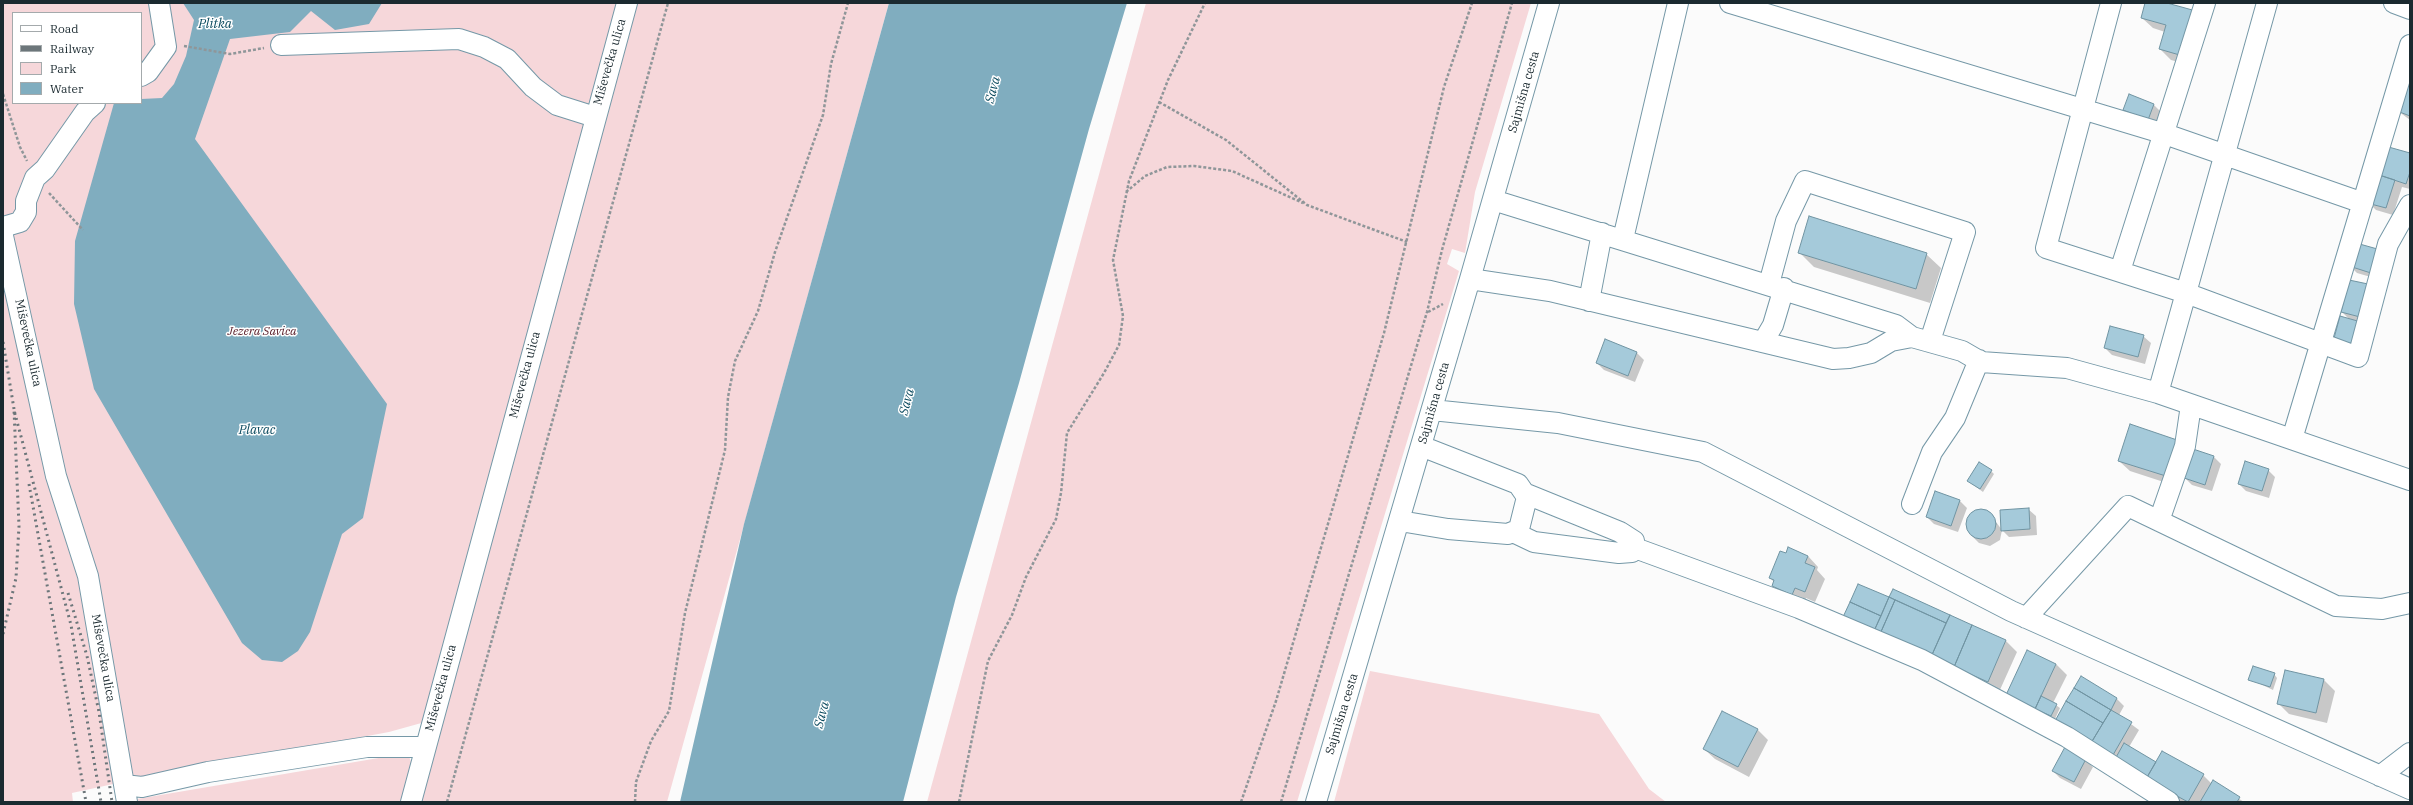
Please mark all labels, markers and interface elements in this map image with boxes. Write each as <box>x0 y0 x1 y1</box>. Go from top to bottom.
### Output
legend <box>12 12 142 104</box>
water label: Plitka <box>198 16 232 32</box>
street label: Miševečka ulica <box>591 17 629 107</box>
text: Road <box>50 21 79 36</box>
text: Railway <box>50 41 94 56</box>
street label: Sajmišna cesta <box>1505 49 1543 135</box>
text: Park <box>50 61 76 76</box>
water label: Sava <box>982 75 1004 105</box>
text: Water <box>50 81 83 96</box>
street label: Miševečka ulica <box>12 298 44 388</box>
park label: Jezera Savica <box>228 325 296 339</box>
street label: Miševečka ulica <box>506 330 544 420</box>
street label: Sajmišna cesta <box>1415 360 1453 446</box>
water label: Sava <box>896 387 918 417</box>
water label: Plavac <box>239 422 275 438</box>
street label: Miševečka ulica <box>88 613 118 703</box>
street label: Miševečka ulica <box>422 643 460 733</box>
street label: Sajmišna cesta <box>1323 672 1361 756</box>
water label: Sava <box>811 700 833 730</box>

